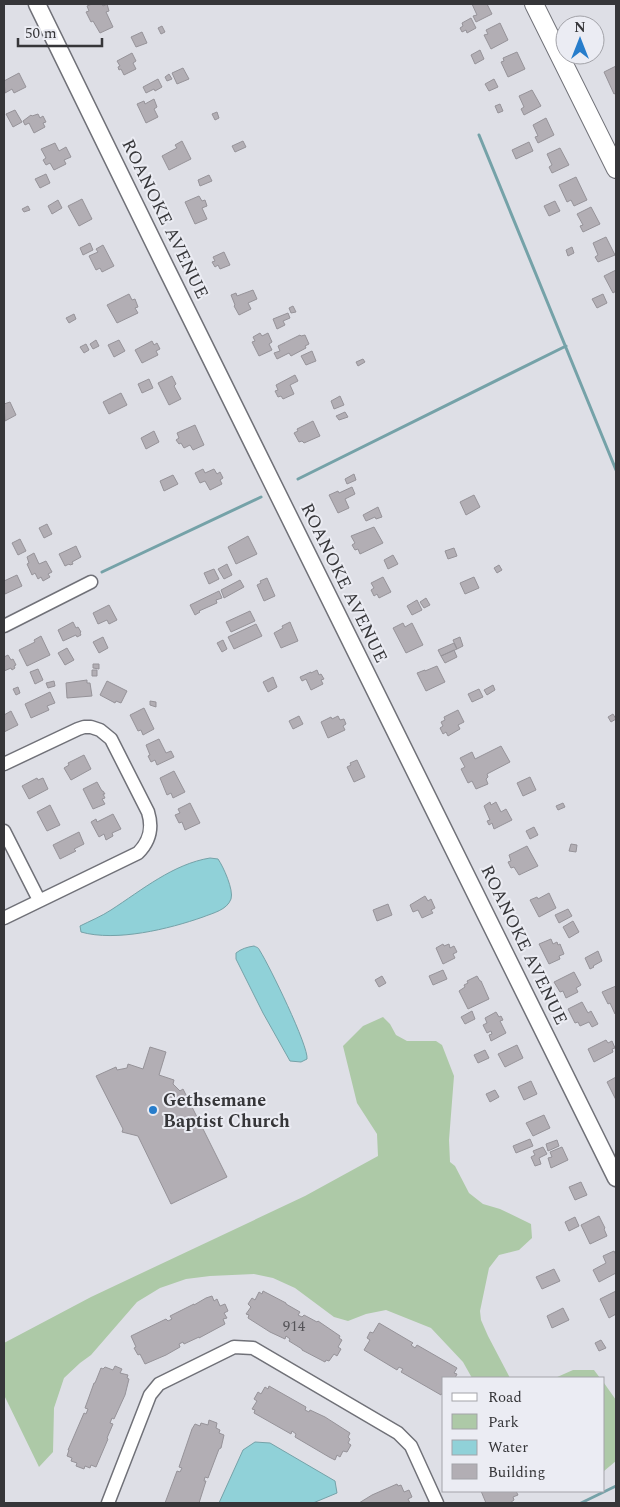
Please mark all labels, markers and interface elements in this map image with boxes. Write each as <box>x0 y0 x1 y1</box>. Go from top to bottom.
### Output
scale bar <box>18 15 101 47</box>
north arrow <box>555 15 605 65</box>
text: N <box>574 17 586 38</box>
text: 50 m <box>25 22 57 45</box>
street label: ROANOKE AVENUE <box>115 134 215 304</box>
street label: ROANOKE AVENUE <box>294 498 394 668</box>
street label: ROANOKE AVENUE <box>474 860 574 1030</box>
place label: Gethsemane Baptist Church <box>163 1087 290 1135</box>
marker: Gethsemane Baptist Church <box>147 1104 159 1116</box>
house number: 914 <box>283 1315 306 1338</box>
legend <box>442 1377 605 1492</box>
text: Road <box>488 1386 522 1409</box>
text: Park <box>488 1411 519 1434</box>
text: Water <box>488 1436 528 1459</box>
text: Building <box>488 1461 545 1484</box>

